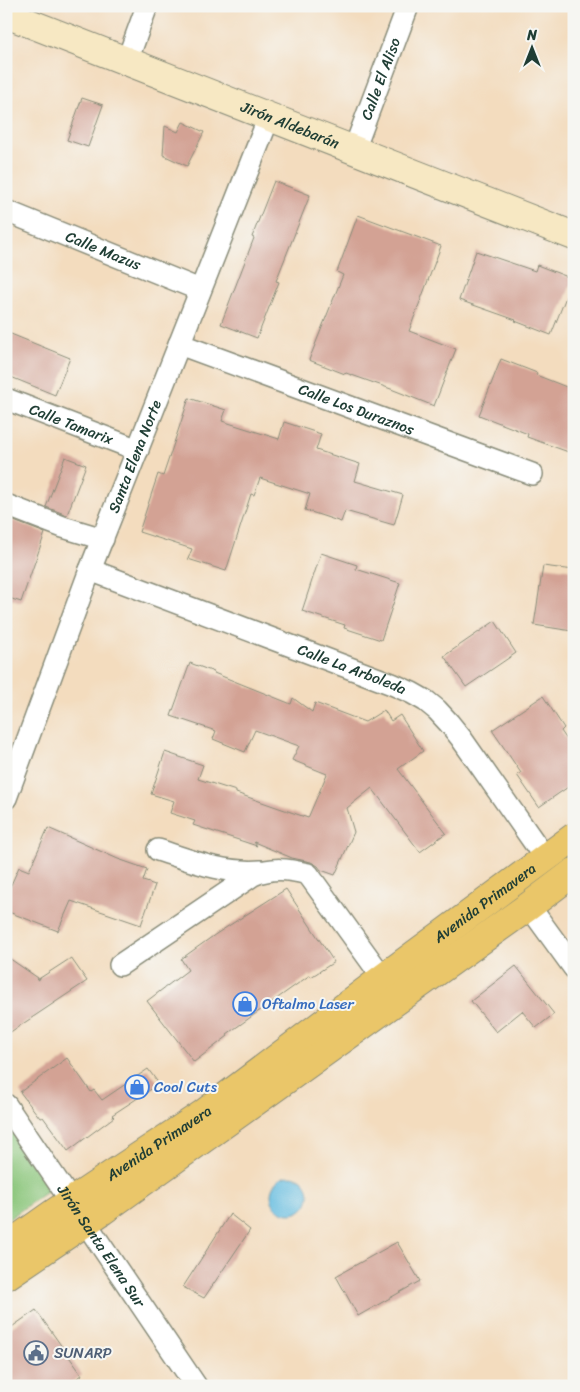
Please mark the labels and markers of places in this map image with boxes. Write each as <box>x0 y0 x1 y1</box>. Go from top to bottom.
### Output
shop icon: Oftalmo Laser <box>232 991 258 1017</box>
place label: Oftalmo Laser <box>262 991 355 1017</box>
shop icon: Cool Cuts <box>124 1074 150 1100</box>
place label: Cool Cuts <box>154 1074 218 1100</box>
public building icon: SUNARP <box>23 1340 49 1366</box>
place label: SUNARP <box>54 1340 112 1366</box>

